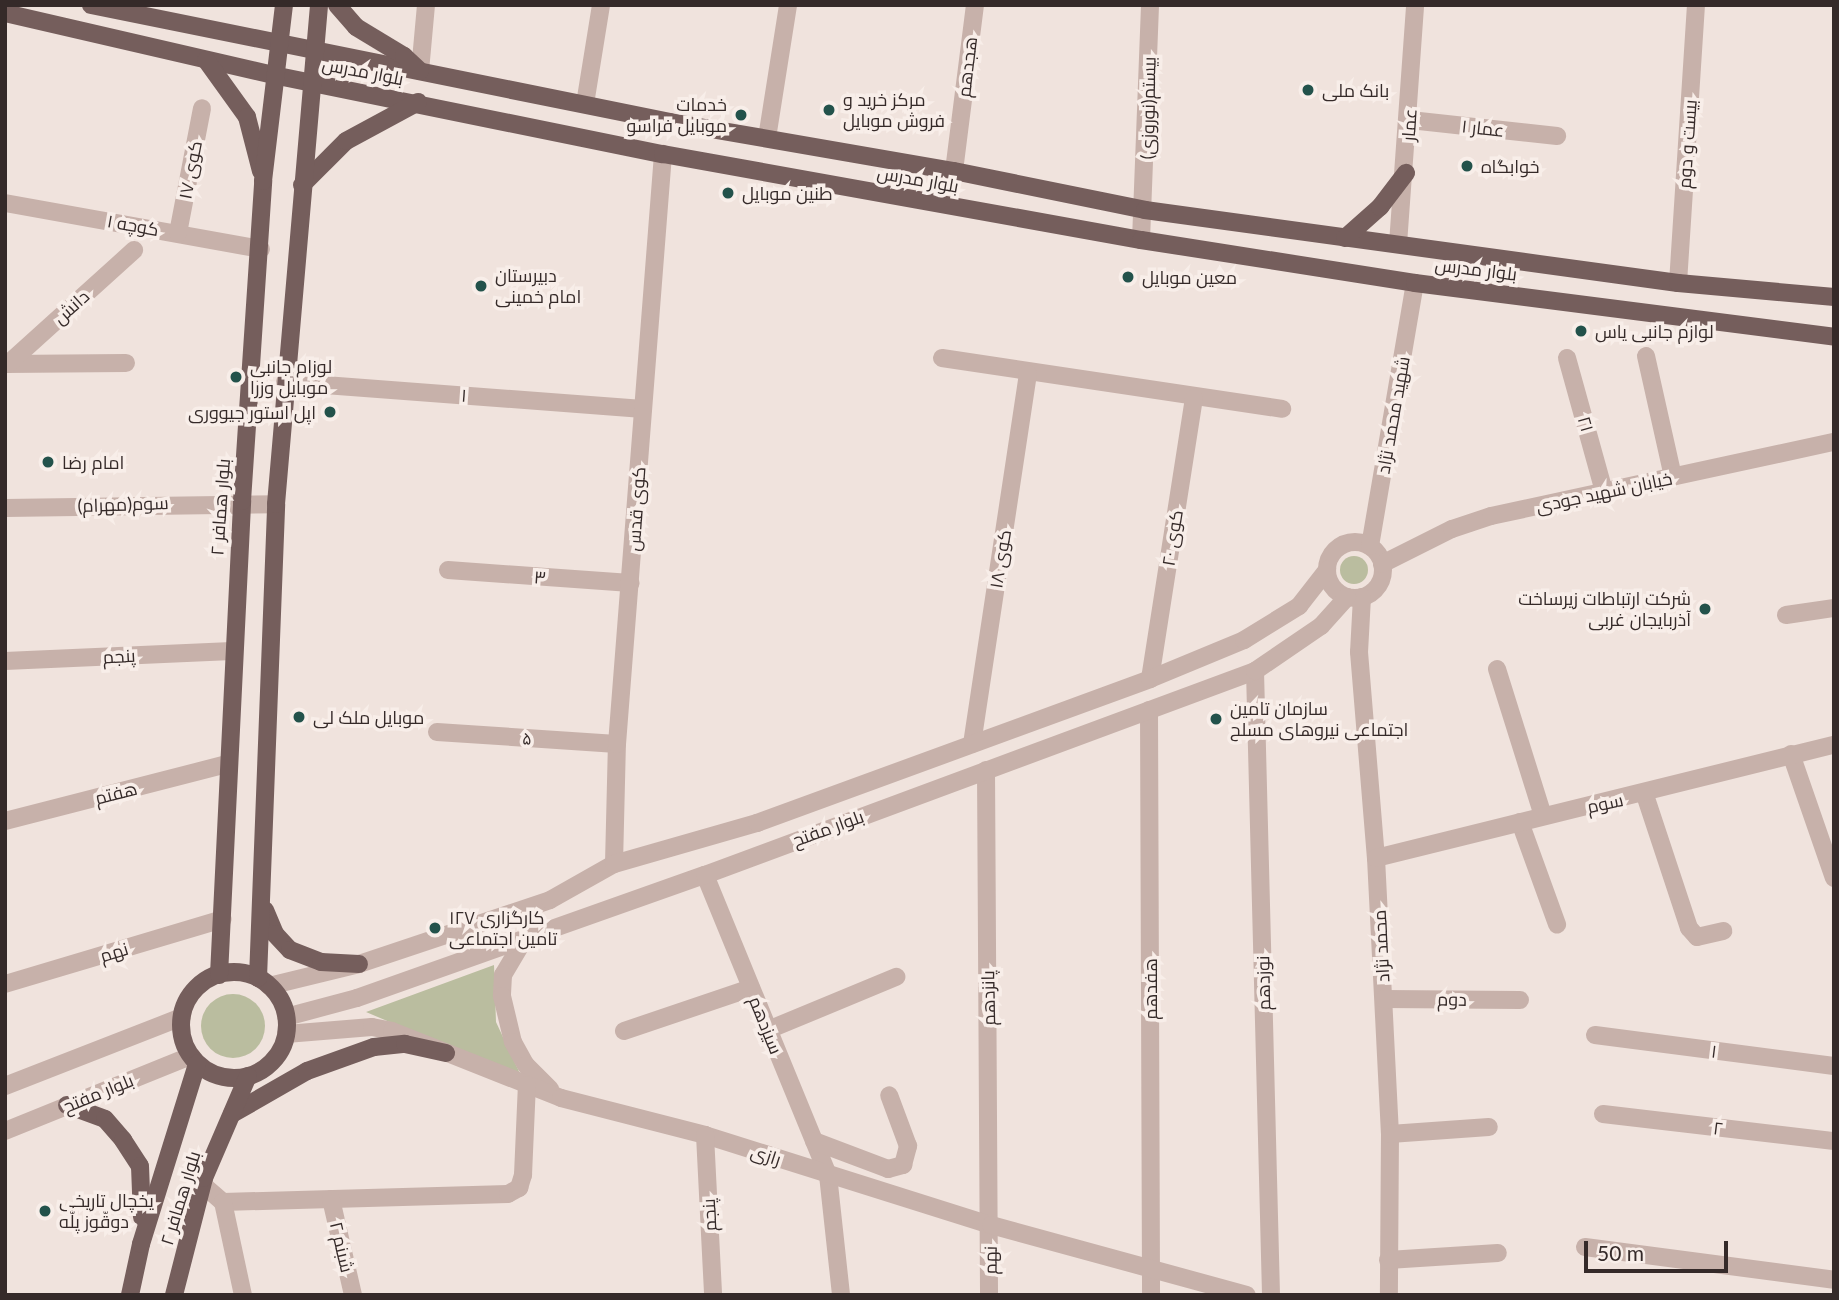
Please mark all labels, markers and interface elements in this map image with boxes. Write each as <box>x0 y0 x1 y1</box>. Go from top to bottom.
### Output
street label: هجدهم <box>953 35 981 99</box>
street label: بلوار مدرس <box>320 53 406 89</box>
street label: بیستم(نوروزی) <box>1136 56 1160 160</box>
place label: بانک ملی <box>1322 79 1389 101</box>
marker: بانک ملی <box>1300 82 1316 98</box>
place label: مرکز خرید و فروش موبایل <box>843 89 945 132</box>
place label: خدمات موبایل فراسو <box>626 94 727 136</box>
street label: بیست و دوم <box>1673 99 1701 189</box>
marker: مرکز خرید و فروش موبایل <box>821 102 837 118</box>
marker: خدمات موبایل فراسو <box>733 107 749 123</box>
street label: عمار <box>1397 108 1421 142</box>
street label: عمار ۱ <box>1460 115 1506 141</box>
street label: کوی ۱۷ <box>174 139 206 201</box>
place label: خوابگاه <box>1481 155 1540 177</box>
marker: خوابگاه <box>1459 158 1475 174</box>
street label: بلوار مدرس <box>875 161 961 197</box>
place label: طنین موبایل <box>742 182 833 204</box>
marker: طنین موبایل <box>720 185 736 201</box>
street label: کوچه ۱ <box>105 210 161 240</box>
street label: بلوار مدرس <box>1434 253 1518 285</box>
place label: دبیرستان امام خمینی <box>495 265 581 308</box>
place label: معین موبایل <box>1142 266 1237 288</box>
marker: معین موبایل <box>1120 269 1136 285</box>
marker: دبیرستان امام خمینی <box>473 278 489 294</box>
street label: دانش <box>49 285 93 329</box>
place label: لوازم جانبی یاس <box>1595 320 1714 342</box>
marker: لوازم جانبی یاس <box>1573 323 1589 339</box>
street label: شهید محمد نژاد <box>1372 355 1414 475</box>
place label: لوزام جانبی موبایل وزرا <box>250 356 332 398</box>
marker: لوزام جانبی موبایل وزرا <box>228 369 244 385</box>
street label: ۱ <box>460 384 468 406</box>
place label: اپل استور جيووری <box>188 401 316 423</box>
marker: اپل استور جيووری <box>322 404 338 420</box>
street label: ۲۱ <box>1574 414 1598 434</box>
place label: امام رضا <box>62 451 124 473</box>
marker: امام رضا <box>40 454 56 470</box>
street label: بلوار همافر ۲ <box>206 458 234 556</box>
street label: کوی قدس <box>622 466 650 552</box>
street label: خیابان شهید جودی <box>1534 467 1674 517</box>
street label: سوم(مهرام) <box>77 492 169 516</box>
street label: کوی ۲۰ <box>1157 508 1187 568</box>
street label: کوی ۱۸ <box>985 528 1015 590</box>
street label: ۳ <box>533 566 547 588</box>
place label: شرکت ارتباطات زیرساخت آذربایجان غربی <box>1518 588 1691 630</box>
marker: شرکت ارتباطات زیرساخت آذربایجان غربی <box>1697 601 1713 617</box>
street label: پنجم <box>102 644 136 668</box>
place label: سازمان تامین اجتماعی نیروهای مسلح <box>1230 698 1408 740</box>
place label: موبایل ملک لی <box>313 706 424 728</box>
marker: موبایل ملک لی <box>291 709 307 725</box>
marker: سازمان تامین اجتماعی نیروهای مسلح <box>1208 711 1224 727</box>
street label: ۵ <box>521 727 533 749</box>
street label: هفتم <box>93 777 139 809</box>
street label: سوم <box>1585 789 1625 817</box>
street label: بلوار مفتح <box>789 805 867 851</box>
place label: کارگزاری ۱۲۷ تامین اجتماعی <box>449 907 557 950</box>
street label: محمد نژاد <box>1368 909 1394 983</box>
marker: کارگزاری ۱۲۷ تامین اجتماعی <box>427 920 443 936</box>
street label: نهم <box>97 937 131 967</box>
street label: نوزدهم <box>1252 955 1274 1011</box>
street label: هفدهم <box>1139 958 1161 1020</box>
street label: پانزدهم <box>977 970 999 1026</box>
street label: دوم <box>1437 988 1467 1010</box>
street label: سیزدهم <box>745 993 787 1057</box>
street label: ۱ <box>1710 1040 1718 1062</box>
street label: بلوار مفتح <box>59 1069 137 1117</box>
street label: ۲ <box>1712 1117 1724 1139</box>
street label: رازی <box>748 1140 784 1170</box>
street label: بلوار همافر ۲ <box>155 1148 205 1248</box>
place label: یخچال تاریخی دوقّوز پلّه <box>59 1190 154 1232</box>
street label: پنجم <box>697 1198 721 1232</box>
marker: یخچال تاریخی دوقّوز پلّه <box>37 1203 53 1219</box>
street label: شبنم ۲ <box>326 1220 358 1274</box>
scale bar <box>1587 1226 1730 1270</box>
text: 50 m <box>1597 1240 1644 1265</box>
street label: نهم <box>979 1246 1001 1274</box>

